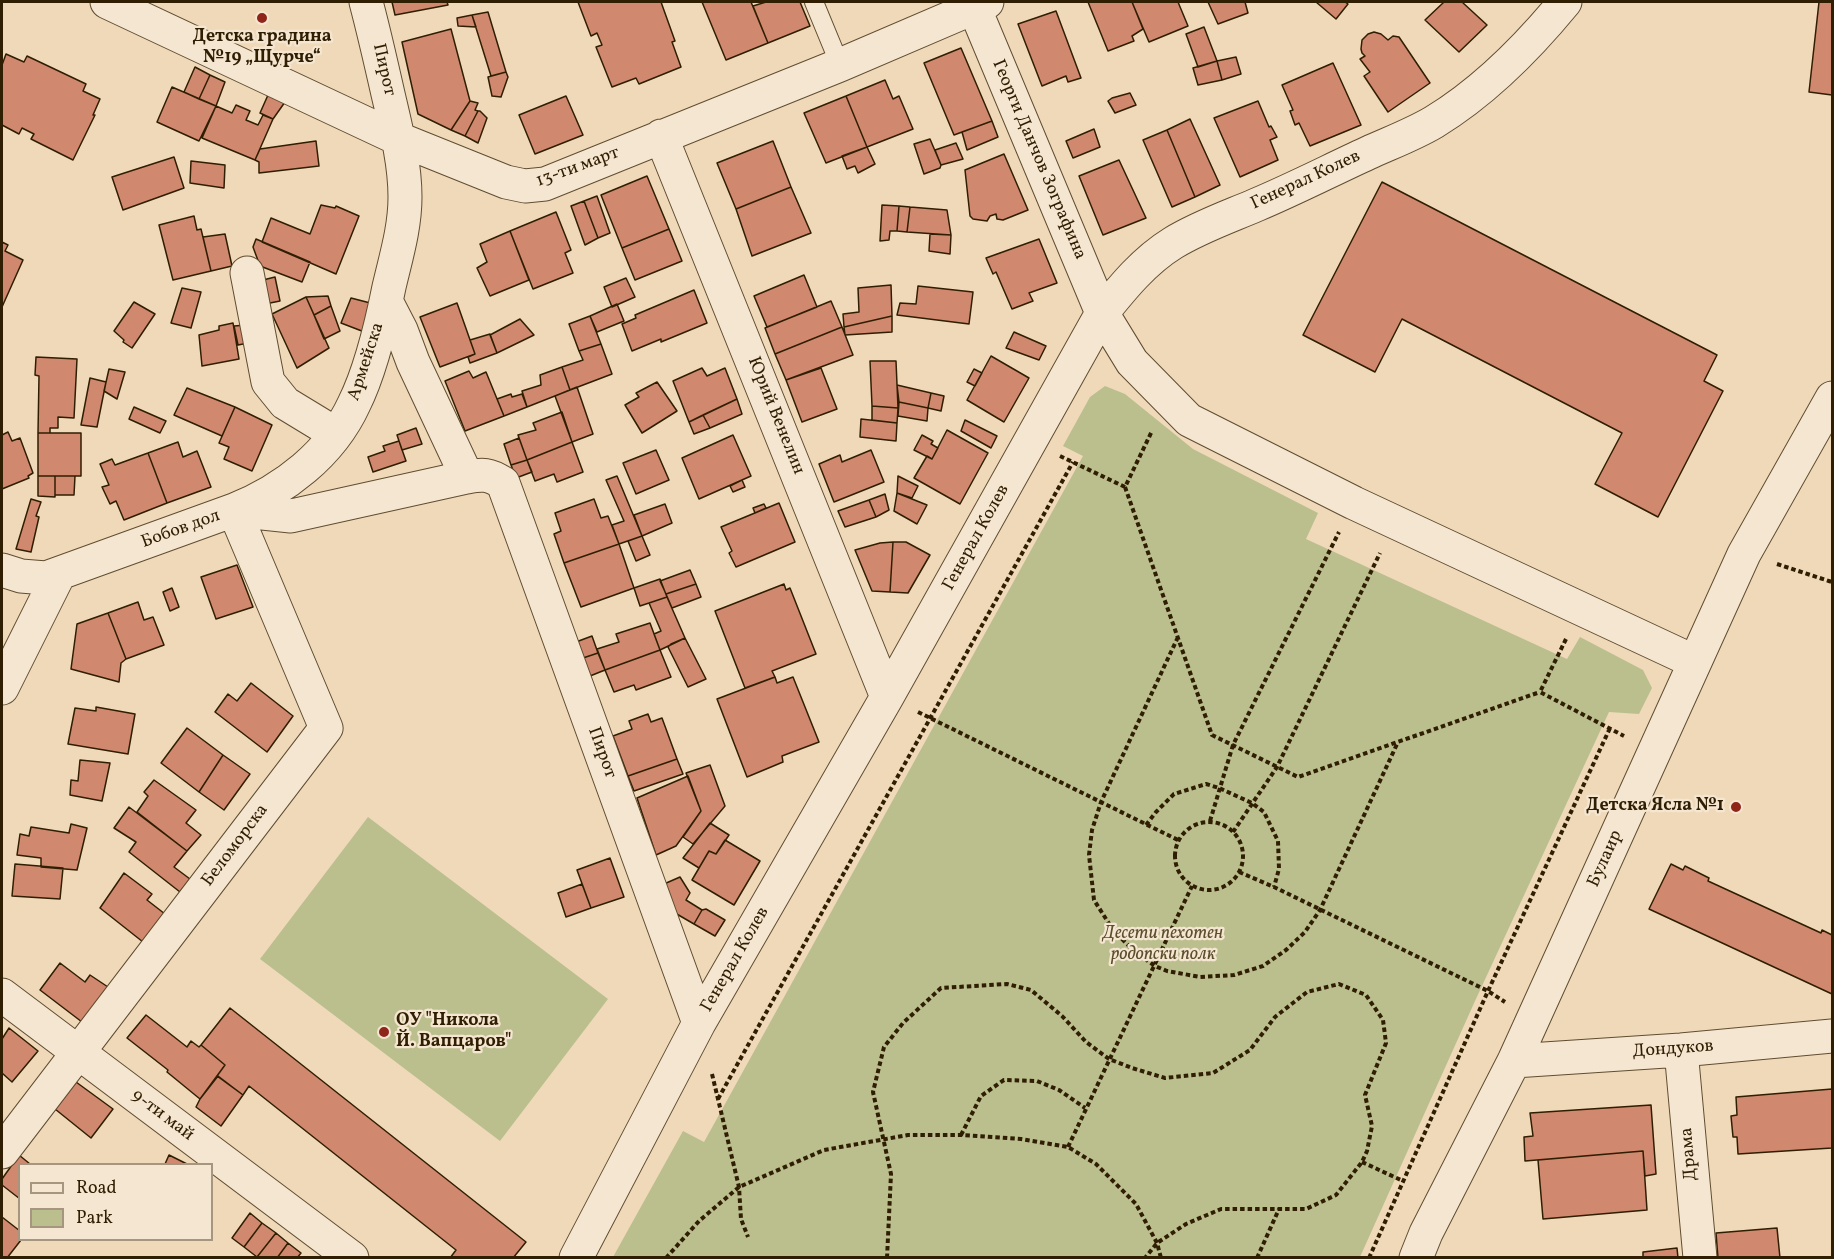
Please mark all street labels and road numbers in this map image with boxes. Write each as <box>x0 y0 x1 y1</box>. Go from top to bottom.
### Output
street label: Пирот <box>367 42 399 98</box>
street label: Георги Данчов Зографина <box>986 57 1090 263</box>
street label: 13-ти март <box>533 143 623 193</box>
street label: Генерал Колев <box>1248 146 1364 216</box>
street label: Армейска <box>344 320 390 404</box>
street label: Юрий Венелин <box>742 354 808 478</box>
street label: Генерал Колев <box>939 481 1015 595</box>
street label: Бобов дол <box>139 506 223 554</box>
street label: Пирот <box>582 724 620 782</box>
street label: Беломорска <box>198 801 274 891</box>
street label: Булаир <box>1584 827 1628 891</box>
street label: Генерал Колев <box>697 903 775 1017</box>
street label: Дондуков <box>1632 1036 1714 1064</box>
street label: 9-ти май <box>126 1085 198 1147</box>
street label: Драма <box>1677 1126 1703 1182</box>

